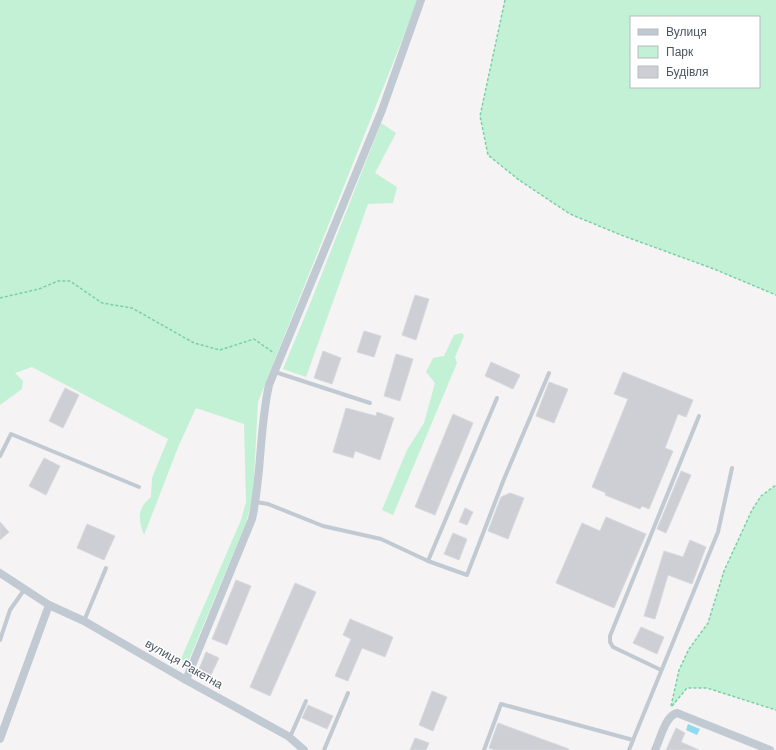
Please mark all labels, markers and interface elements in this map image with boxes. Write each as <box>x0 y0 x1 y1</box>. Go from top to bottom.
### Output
legend <box>630 16 760 88</box>
text: Вулиця <box>666 25 707 39</box>
text: Парк <box>666 45 694 59</box>
text: Будівля <box>666 65 708 79</box>
street label: вулиця Ракетна <box>143 636 225 692</box>

